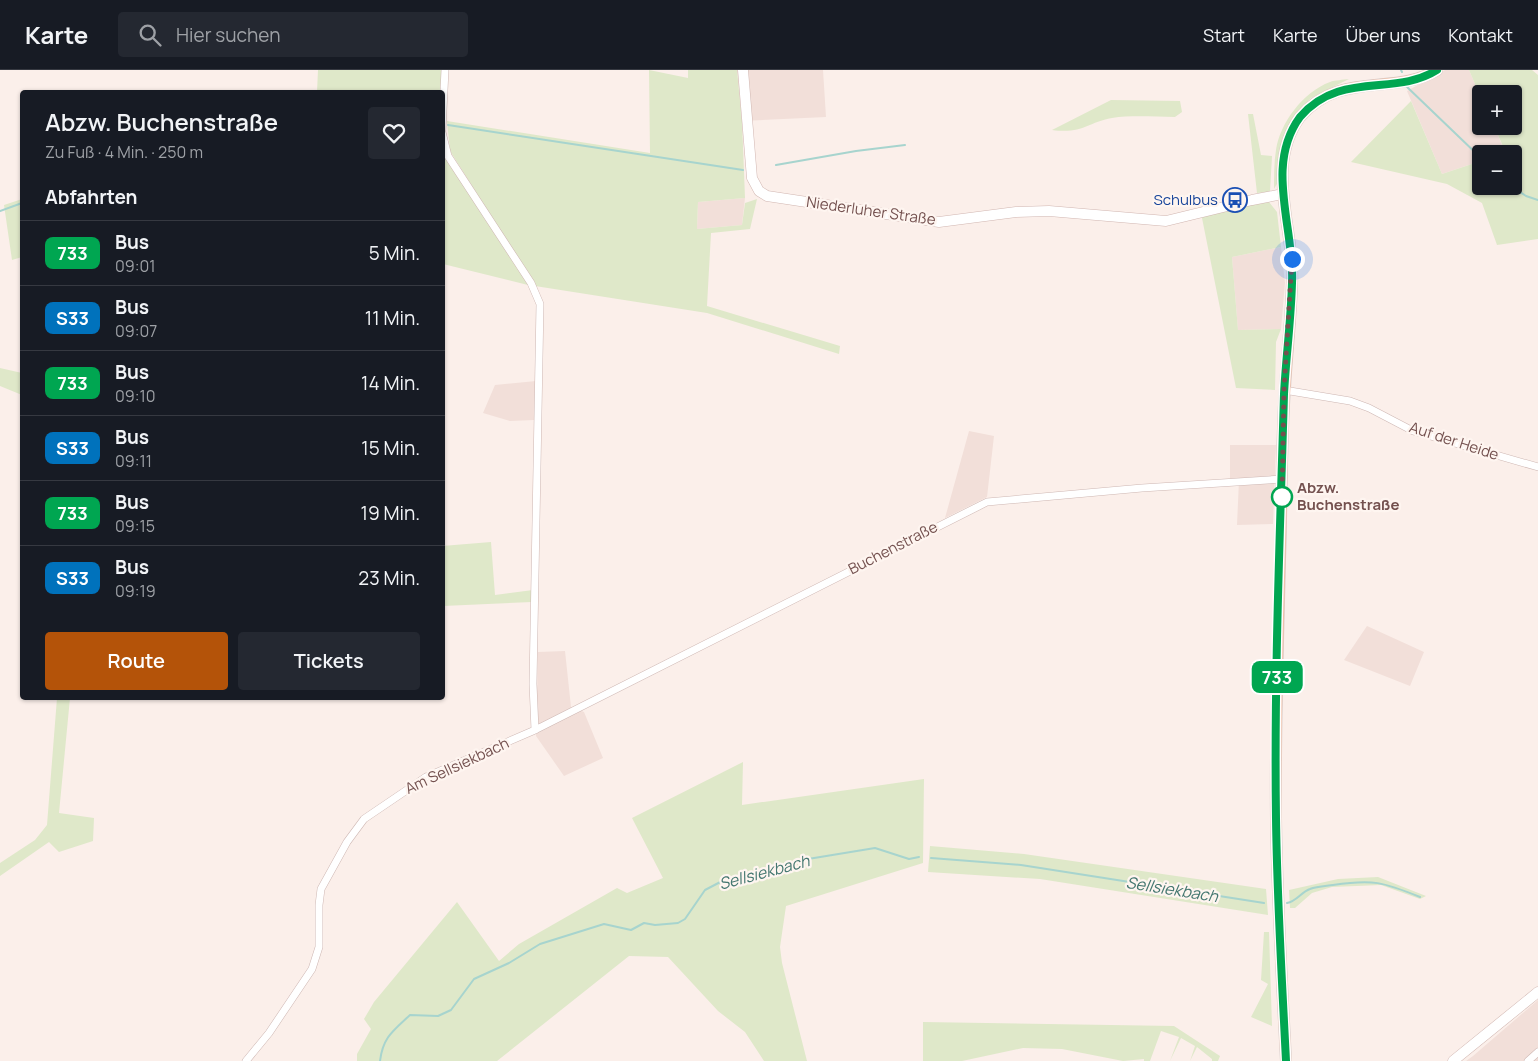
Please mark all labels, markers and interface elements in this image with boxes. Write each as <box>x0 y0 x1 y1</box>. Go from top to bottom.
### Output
search box <box>118 12 468 57</box>
text: Karte <box>25 18 88 51</box>
icon: search <box>136 21 164 49</box>
text: Hier suchen <box>176 22 280 48</box>
text: Start <box>1203 23 1245 47</box>
text: Karte <box>1273 23 1318 47</box>
text: Über uns <box>1346 23 1420 47</box>
text: Kontakt <box>1448 23 1513 47</box>
map controls <box>1472 85 1522 195</box>
button: + <box>1472 85 1522 135</box>
text: Abzw. Buchenstraße <box>45 105 278 138</box>
button: heart <box>368 107 420 159</box>
text: Zu Fuß · 4 Min. · 250 m <box>45 141 203 163</box>
button: − <box>1472 145 1522 195</box>
text: Abfahrten <box>45 184 138 210</box>
bus stop icon: Schulbus <box>1222 187 1248 213</box>
place label: Schulbus <box>1153 189 1218 210</box>
street label: Niederluher Straße <box>805 191 937 230</box>
text: Bus <box>115 229 149 255</box>
text: 5 Min. <box>369 240 420 266</box>
text: 733 <box>57 241 88 265</box>
your location <box>1280 247 1305 272</box>
text: 09:01 <box>115 255 155 277</box>
text: Bus <box>115 294 149 320</box>
text: 11 Min. <box>365 305 420 331</box>
text: S33 <box>56 306 89 330</box>
text: 09:07 <box>115 320 157 342</box>
text: Bus <box>115 359 149 385</box>
text: 14 Min. <box>361 370 420 396</box>
text: 733 <box>57 371 88 395</box>
text: 09:10 <box>115 385 155 407</box>
street label: Auf der Heide <box>1407 416 1502 465</box>
text: Bus <box>115 424 149 450</box>
text: 15 Min. <box>361 435 420 461</box>
text: S33 <box>56 436 89 460</box>
text: 09:11 <box>115 450 152 472</box>
place label: Abzw. Buchenstraße <box>1297 477 1400 515</box>
marker: Abzw. Buchenstraße <box>1271 486 1293 508</box>
text: Bus <box>115 489 149 515</box>
text: 19 Min. <box>360 500 420 526</box>
text: 733 <box>57 501 88 525</box>
text: 09:15 <box>115 515 155 537</box>
street label: Buchenstraße <box>844 516 941 579</box>
text: Bus <box>115 554 149 580</box>
text: 23 Min. <box>358 565 420 591</box>
text: S33 <box>56 566 89 590</box>
text: 09:19 <box>115 580 156 602</box>
button: Route <box>45 632 228 690</box>
button: Tickets <box>238 632 420 690</box>
line badge: 733 <box>1248 661 1306 693</box>
text: 733 <box>1262 665 1292 689</box>
street label: Am Sellsiekbach <box>401 732 512 799</box>
water label: Sellsiekbach <box>716 849 812 895</box>
water label: Sellsiekbach <box>1124 871 1220 907</box>

